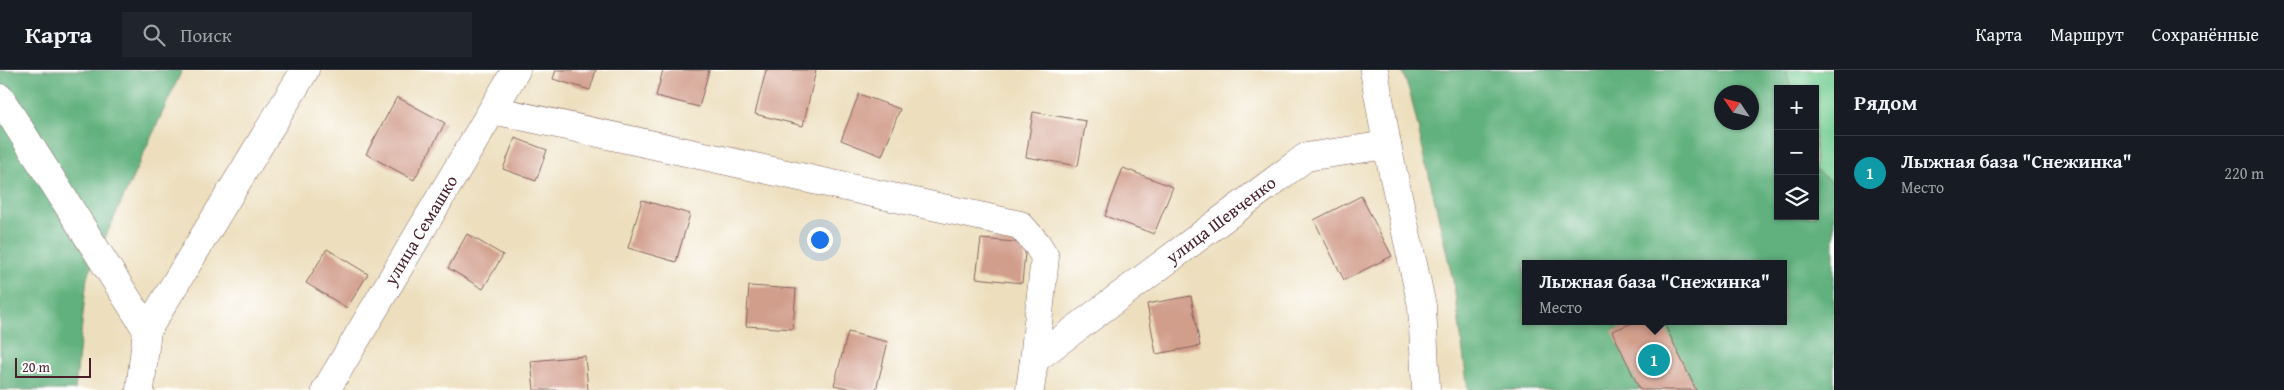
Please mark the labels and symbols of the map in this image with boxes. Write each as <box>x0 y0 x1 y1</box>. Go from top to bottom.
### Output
north arrow <box>1714 85 1759 130</box>
street label: улица Семашко <box>376 169 464 291</box>
street label: улица Шевченко <box>1159 169 1282 271</box>
your location <box>807 227 833 253</box>
pin: 1 <box>1638 341 1670 379</box>
scale bar <box>15 355 91 378</box>

